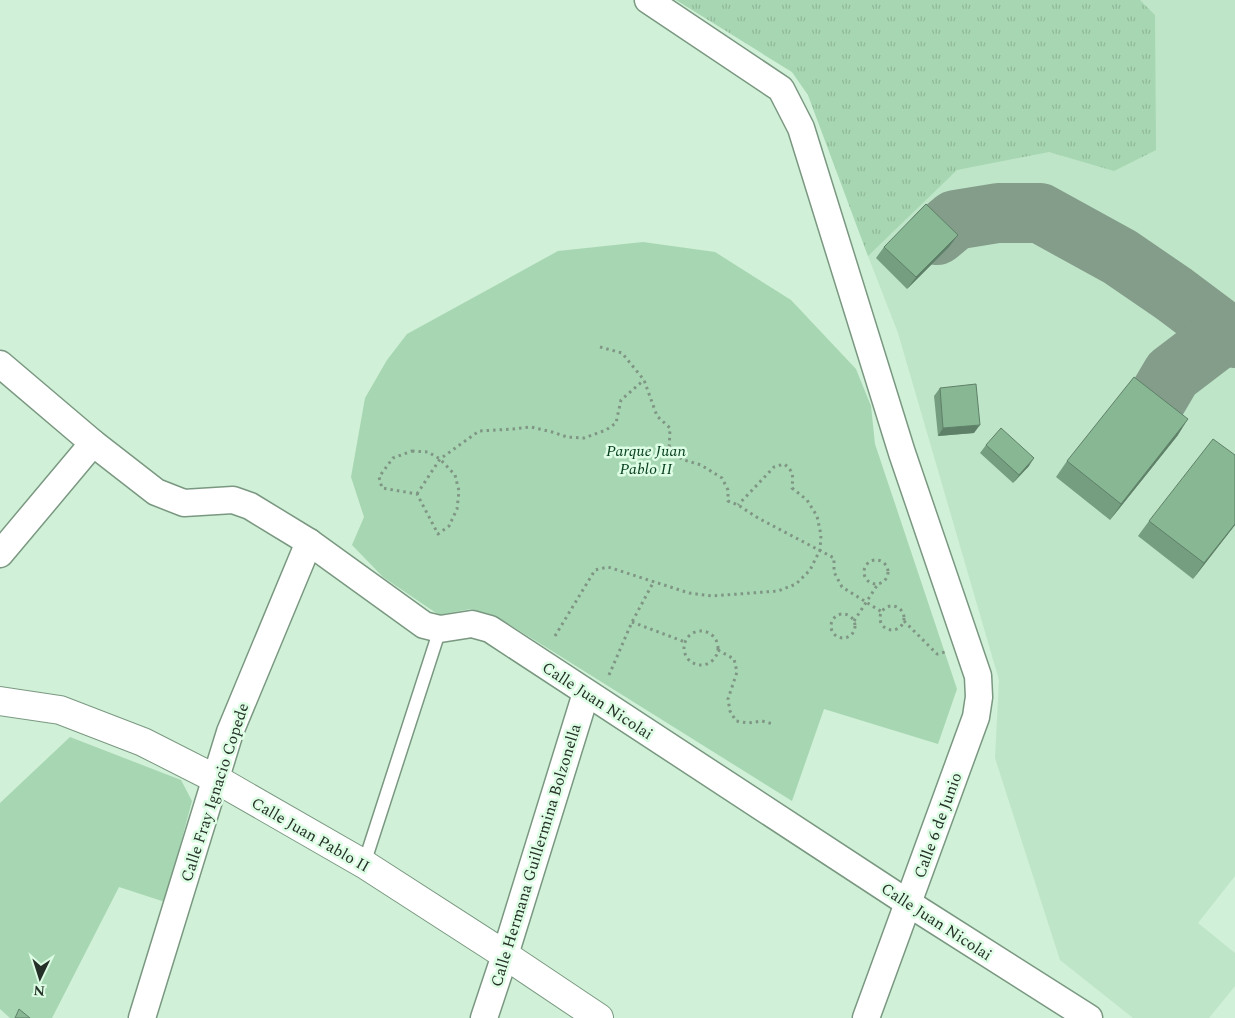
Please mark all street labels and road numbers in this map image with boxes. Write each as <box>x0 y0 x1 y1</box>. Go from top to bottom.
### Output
street label: Calle Juan Nicolai <box>537 656 658 746</box>
street label: Calle Fray Ignacio Copede <box>175 700 255 885</box>
street label: Calle Hermana Guillermina Bolzonella <box>484 721 588 990</box>
street label: Calle 6 de Junio <box>908 769 968 882</box>
street label: Calle Juan Pablo II <box>247 791 374 879</box>
street label: Calle Juan Nicolai <box>876 877 997 967</box>

